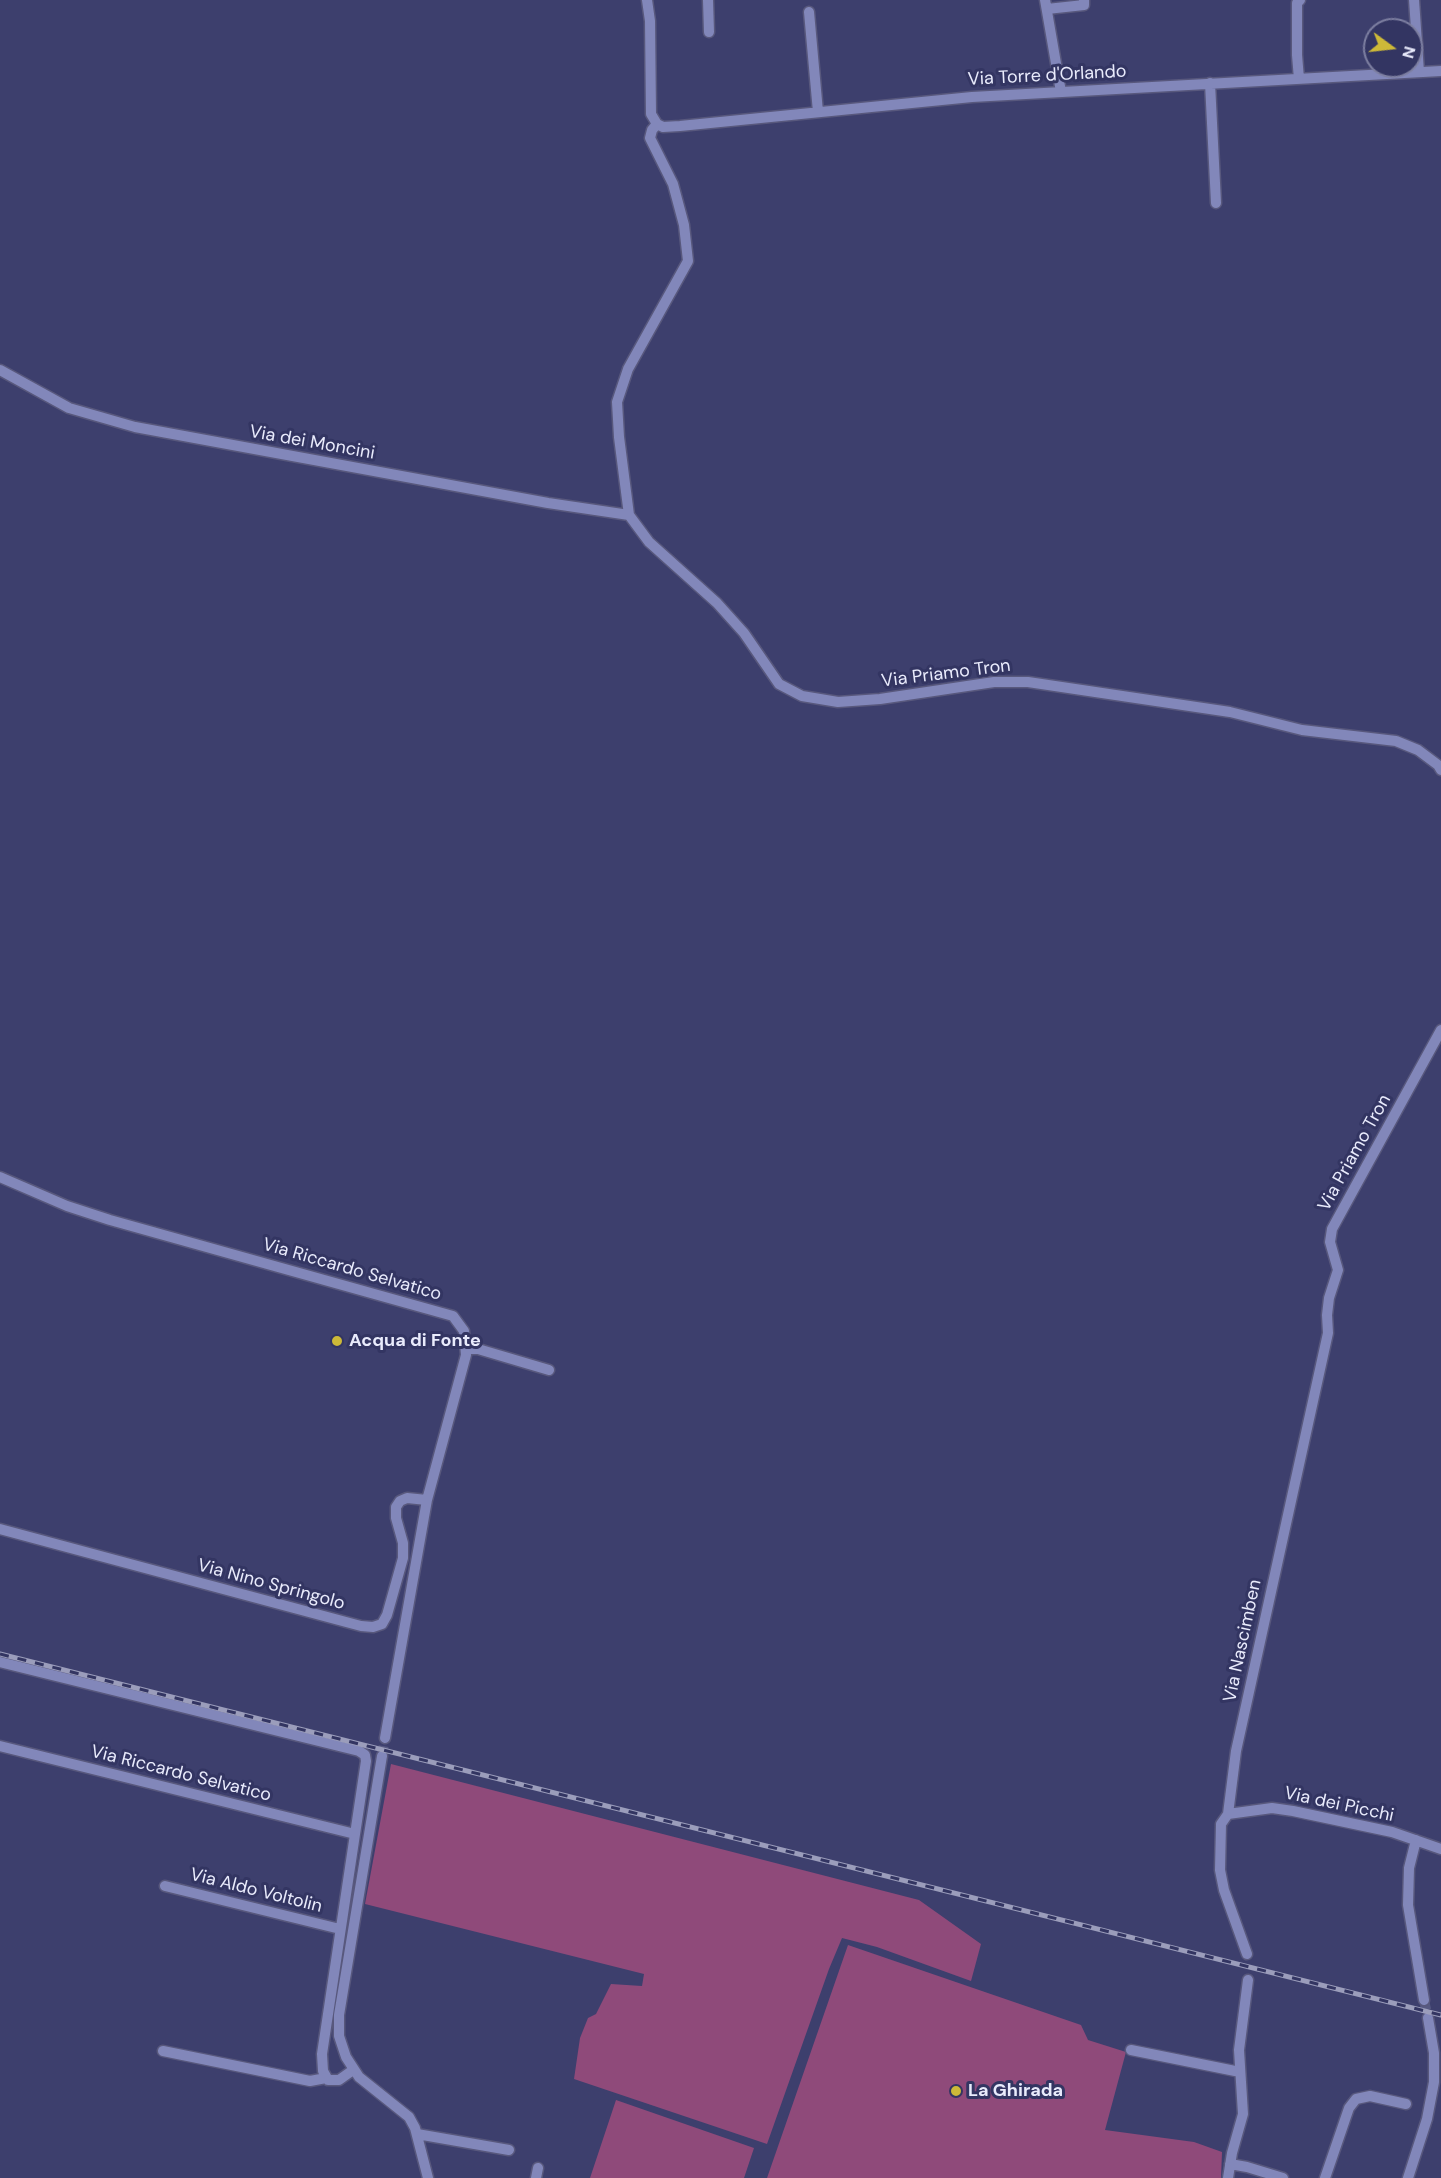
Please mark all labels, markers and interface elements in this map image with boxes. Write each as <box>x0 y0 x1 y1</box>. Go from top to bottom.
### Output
north arrow <box>1363 18 1423 78</box>
text: N <box>1397 44 1421 61</box>
street label: Via Torre d'Orlando <box>967 61 1127 91</box>
street label: Via dei Moncini <box>248 421 376 465</box>
street label: Via Priamo Tron <box>880 655 1012 693</box>
street label: Via Priamo Tron <box>1314 1091 1396 1215</box>
street label: Via Riccardo Selvatico <box>260 1234 444 1306</box>
place label: Acqua di Fonte <box>349 1330 481 1352</box>
marker: Acqua di Fonte <box>330 1334 344 1348</box>
street label: Via Nino Springolo <box>195 1555 347 1615</box>
street label: Via Nascimben <box>1219 1578 1267 1704</box>
street label: Via Riccardo Selvatico <box>89 1741 273 1807</box>
street label: Via dei Picchi <box>1282 1783 1396 1827</box>
street label: Via Aldo Voltolin <box>188 1864 324 1918</box>
place label: La Ghirada <box>968 2080 1063 2102</box>
marker: La Ghirada <box>949 2084 963 2098</box>

